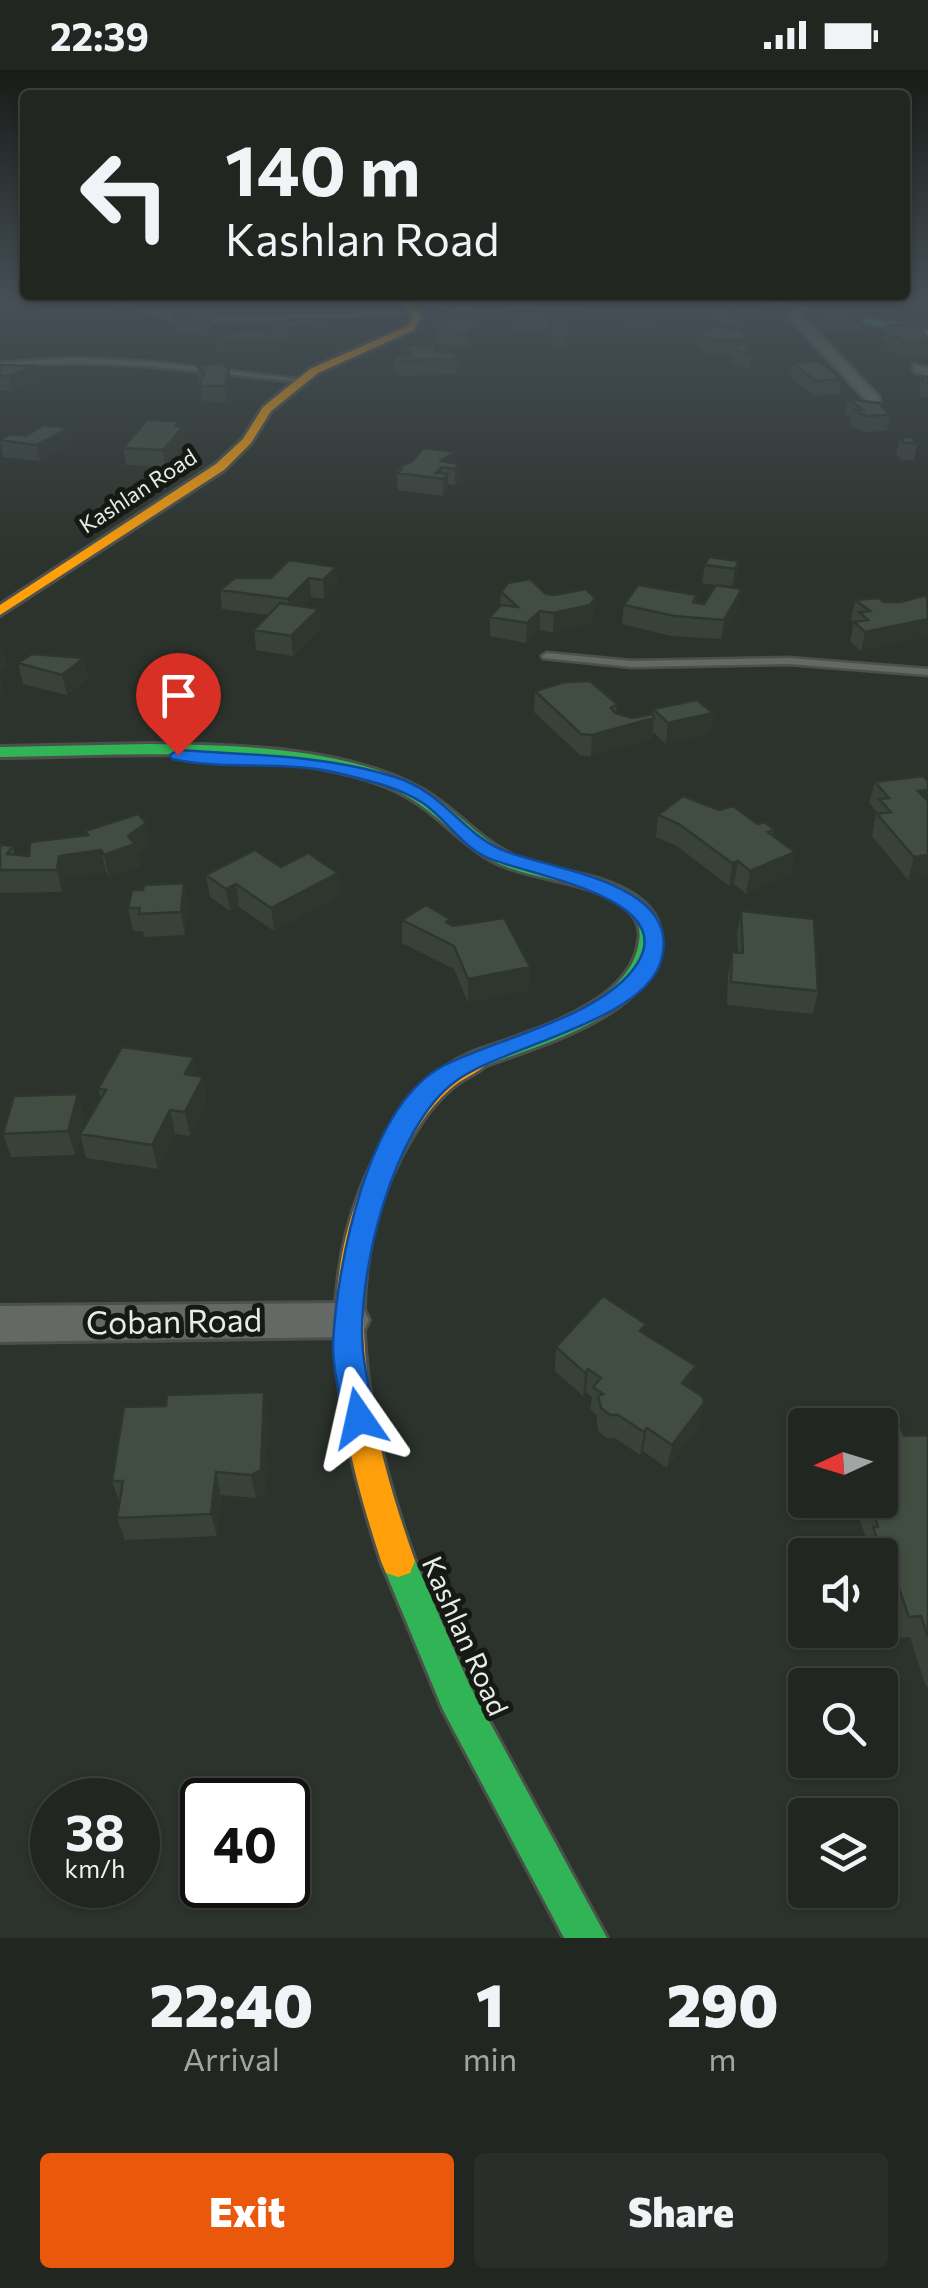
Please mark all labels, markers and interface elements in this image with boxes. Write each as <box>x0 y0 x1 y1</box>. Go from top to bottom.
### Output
text: 22:39 <box>50 12 149 59</box>
text: 140 m <box>225 125 421 210</box>
icon: left <box>60 130 190 260</box>
text: Kashlan Road <box>225 210 499 265</box>
street label: Kashlan Road <box>74 443 201 538</box>
pin <box>136 653 221 756</box>
icon: arrive <box>151 668 206 723</box>
street label: Coban Road <box>86 1298 262 1342</box>
position arrow <box>307 1366 411 1470</box>
north arrow <box>788 1408 898 1518</box>
map controls <box>788 1408 898 1908</box>
button: sound <box>788 1538 898 1648</box>
street label: Kashlan Road <box>416 1551 516 1721</box>
button: search <box>788 1668 898 1778</box>
speed limit sign: 40 <box>180 1778 310 1908</box>
button: layers <box>788 1798 898 1908</box>
text: 38 <box>65 1800 125 1861</box>
text: km/h <box>65 1853 125 1883</box>
text: 22:40 <box>150 1966 313 2039</box>
text: 1 <box>476 1966 504 2039</box>
text: 290 <box>667 1966 778 2039</box>
text: Arrival <box>183 2038 280 2078</box>
text: min <box>463 2038 517 2078</box>
text: m <box>709 2038 737 2078</box>
button: Exit <box>40 2153 454 2268</box>
button: Share <box>474 2153 888 2268</box>

